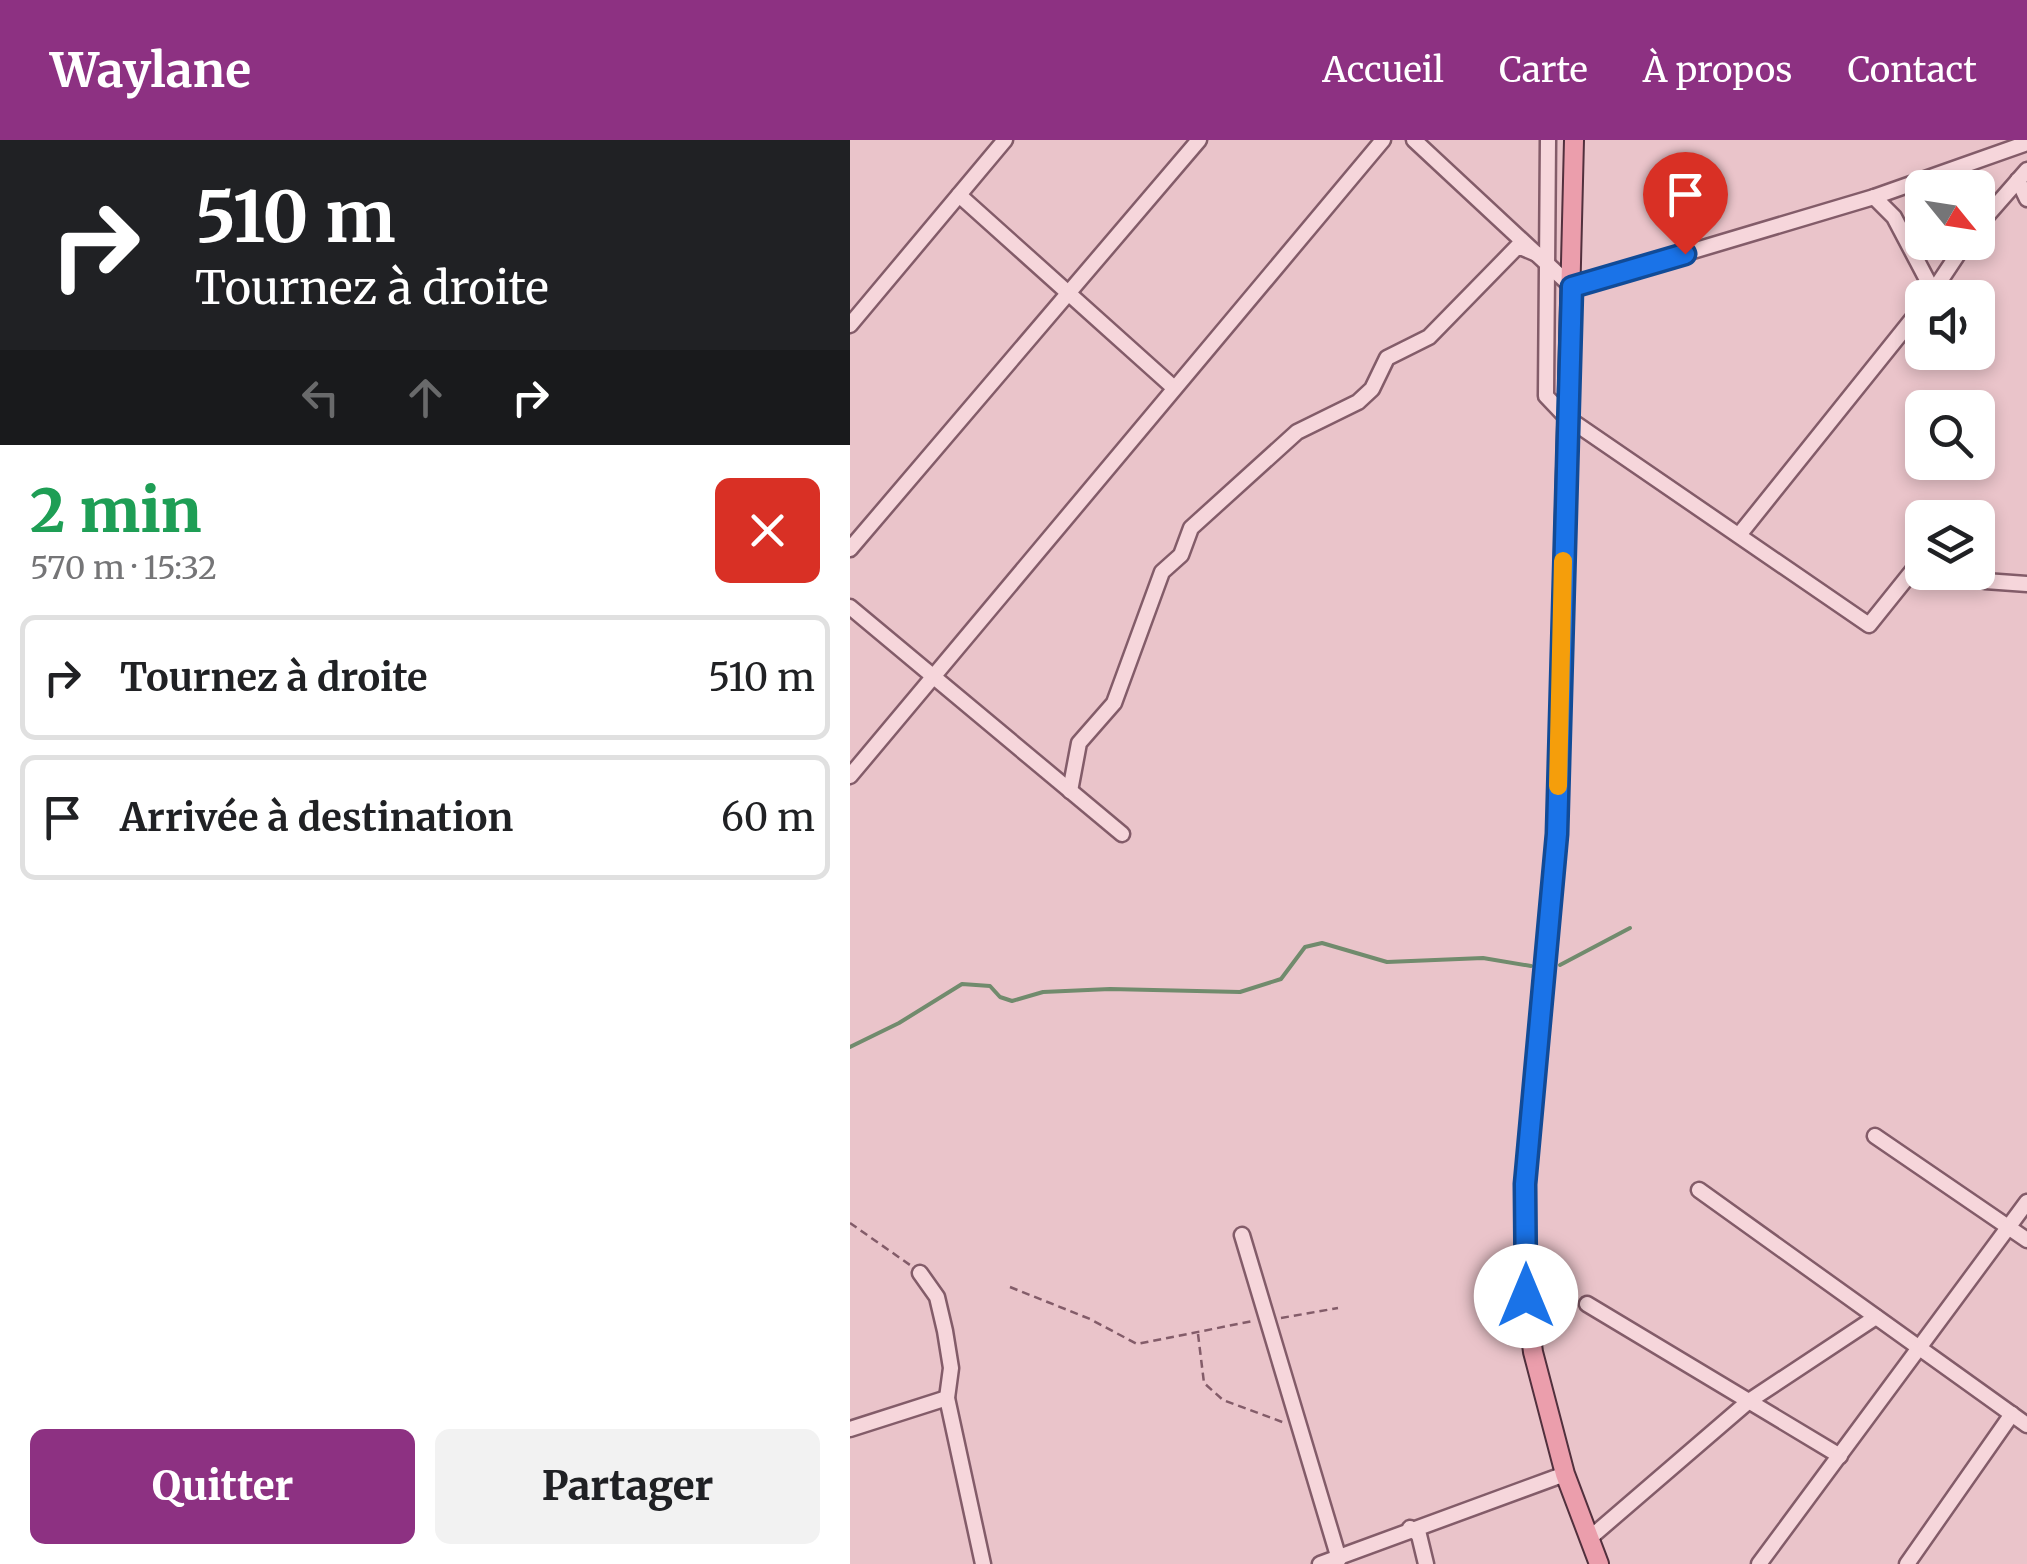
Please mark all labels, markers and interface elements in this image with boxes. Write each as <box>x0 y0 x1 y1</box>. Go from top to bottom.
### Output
text: Waylane <box>50 40 251 100</box>
text: Accueil <box>1322 48 1444 92</box>
text: Carte <box>1499 48 1588 92</box>
text: À propos <box>1643 48 1792 92</box>
text: Contact <box>1847 48 1977 92</box>
pin <box>1643 152 1728 255</box>
icon: arrive <box>1658 167 1713 222</box>
north arrow <box>1905 170 1995 260</box>
map controls <box>1905 170 1995 590</box>
text: 510 m <box>195 173 396 261</box>
icon: right <box>30 180 160 310</box>
text: Tournez à droite <box>195 260 549 316</box>
button: sound <box>1905 280 1995 370</box>
icon: left <box>293 370 348 425</box>
icon: ahead <box>398 370 453 425</box>
icon: right <box>503 370 558 425</box>
button: search <box>1905 390 1995 480</box>
text: 2 min <box>30 473 202 548</box>
button: close <box>715 478 820 583</box>
button: layers <box>1905 500 1995 590</box>
text: 570 m · 15:32 <box>30 548 217 588</box>
icon: right <box>35 650 90 705</box>
text: Tournez à droite <box>120 654 428 701</box>
text: 510 m <box>708 654 815 701</box>
icon: arrive <box>35 790 90 845</box>
text: Arrivée à destination <box>120 794 513 841</box>
text: 60 m <box>721 794 815 841</box>
position arrow <box>1474 1244 1578 1348</box>
button: Quitter <box>30 1429 415 1544</box>
button: Partager <box>435 1429 820 1544</box>

